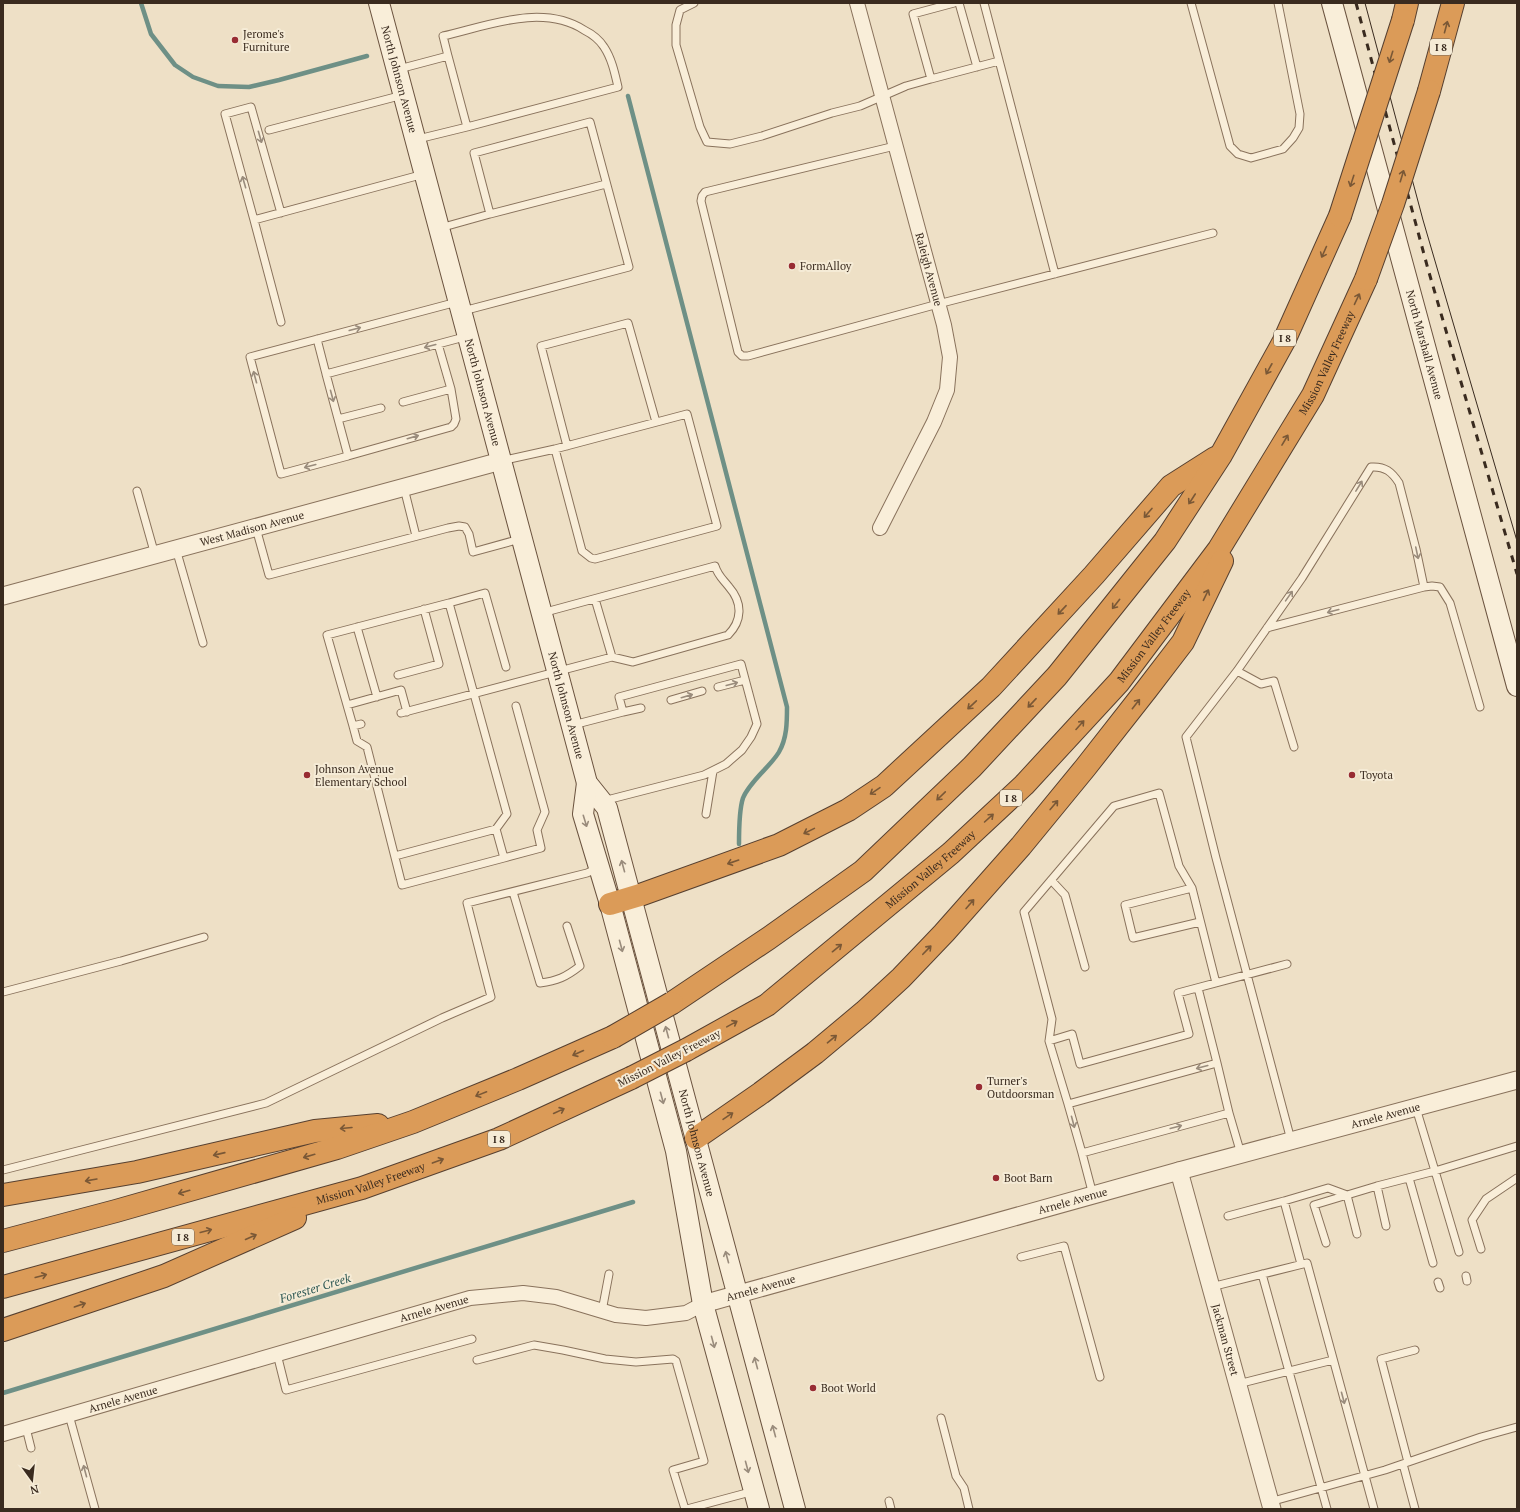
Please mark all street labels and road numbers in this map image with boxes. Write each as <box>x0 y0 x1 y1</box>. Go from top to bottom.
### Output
street label: North Johnson Avenue <box>378 24 420 135</box>
road number: I 8 <box>1430 39 1452 55</box>
street label: Raleigh Avenue <box>912 231 946 308</box>
street label: North Marshall Avenue <box>1403 288 1446 401</box>
street label: Mission Valley Freeway <box>1296 308 1358 417</box>
road number: I 8 <box>1274 330 1296 346</box>
street label: North Johnson Avenue <box>462 337 504 448</box>
street label: West Madison Avenue <box>198 508 306 549</box>
street label: Mission Valley Freeway <box>1114 586 1194 685</box>
street label: North Johnson Avenue <box>545 650 587 761</box>
road number: I 8 <box>1000 790 1022 806</box>
street label: Mission Valley Freeway <box>882 827 978 911</box>
street label: Mission Valley Freeway <box>615 1026 723 1090</box>
street label: North Johnson Avenue <box>676 1088 718 1199</box>
street label: Arnele Avenue <box>1349 1099 1422 1131</box>
road number: I 8 <box>488 1131 510 1147</box>
street label: Mission Valley Freeway <box>315 1159 427 1207</box>
street label: Arnele Avenue <box>1037 1184 1109 1217</box>
road number: I 8 <box>172 1229 194 1245</box>
street label: Arnele Avenue <box>725 1271 797 1304</box>
street label: Arnele Avenue <box>398 1292 471 1325</box>
street label: Jackman Street <box>1209 1302 1242 1377</box>
street label: Arnele Avenue <box>87 1382 160 1416</box>

